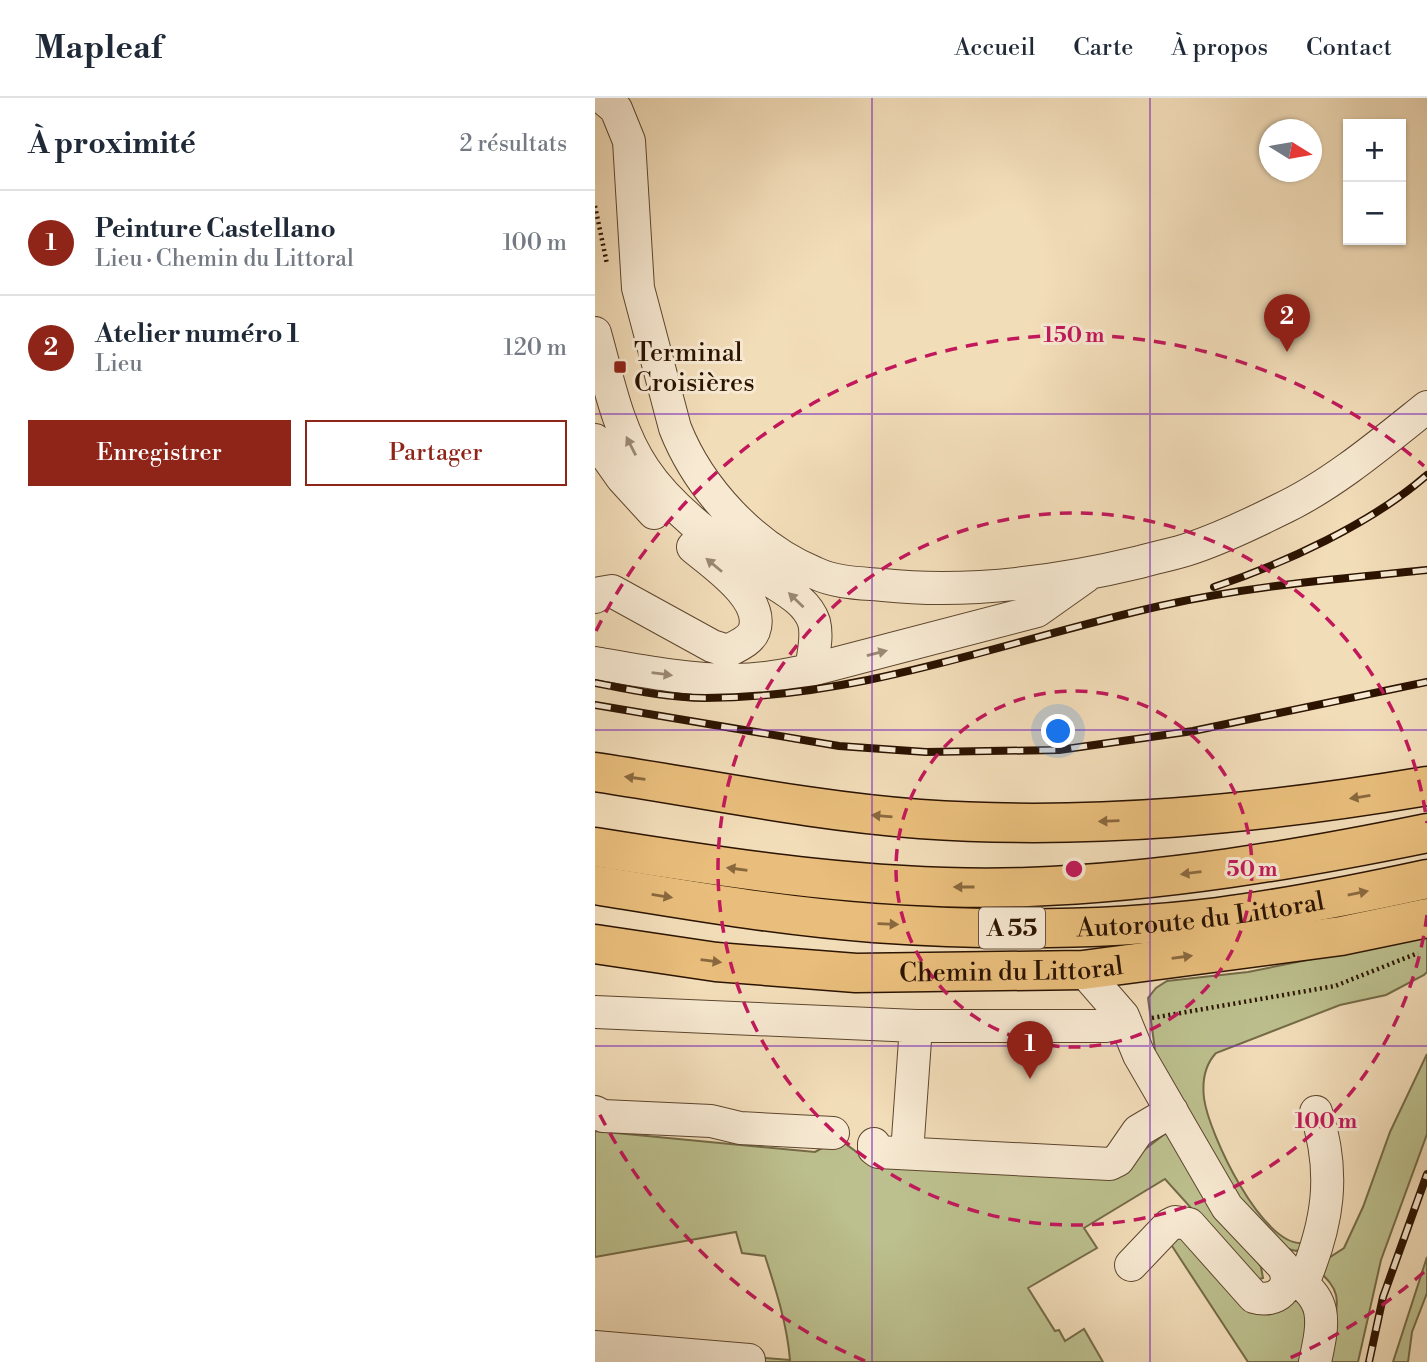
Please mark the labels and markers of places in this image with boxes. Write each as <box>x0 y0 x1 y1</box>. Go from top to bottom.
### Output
pin: 2 <box>1264 294 1310 352</box>
place label: Terminal Croisières <box>634 337 755 399</box>
marker: Terminal Croisières <box>612 359 628 375</box>
centre of rings <box>1062 857 1086 881</box>
pin: 1 <box>1007 1021 1053 1079</box>

